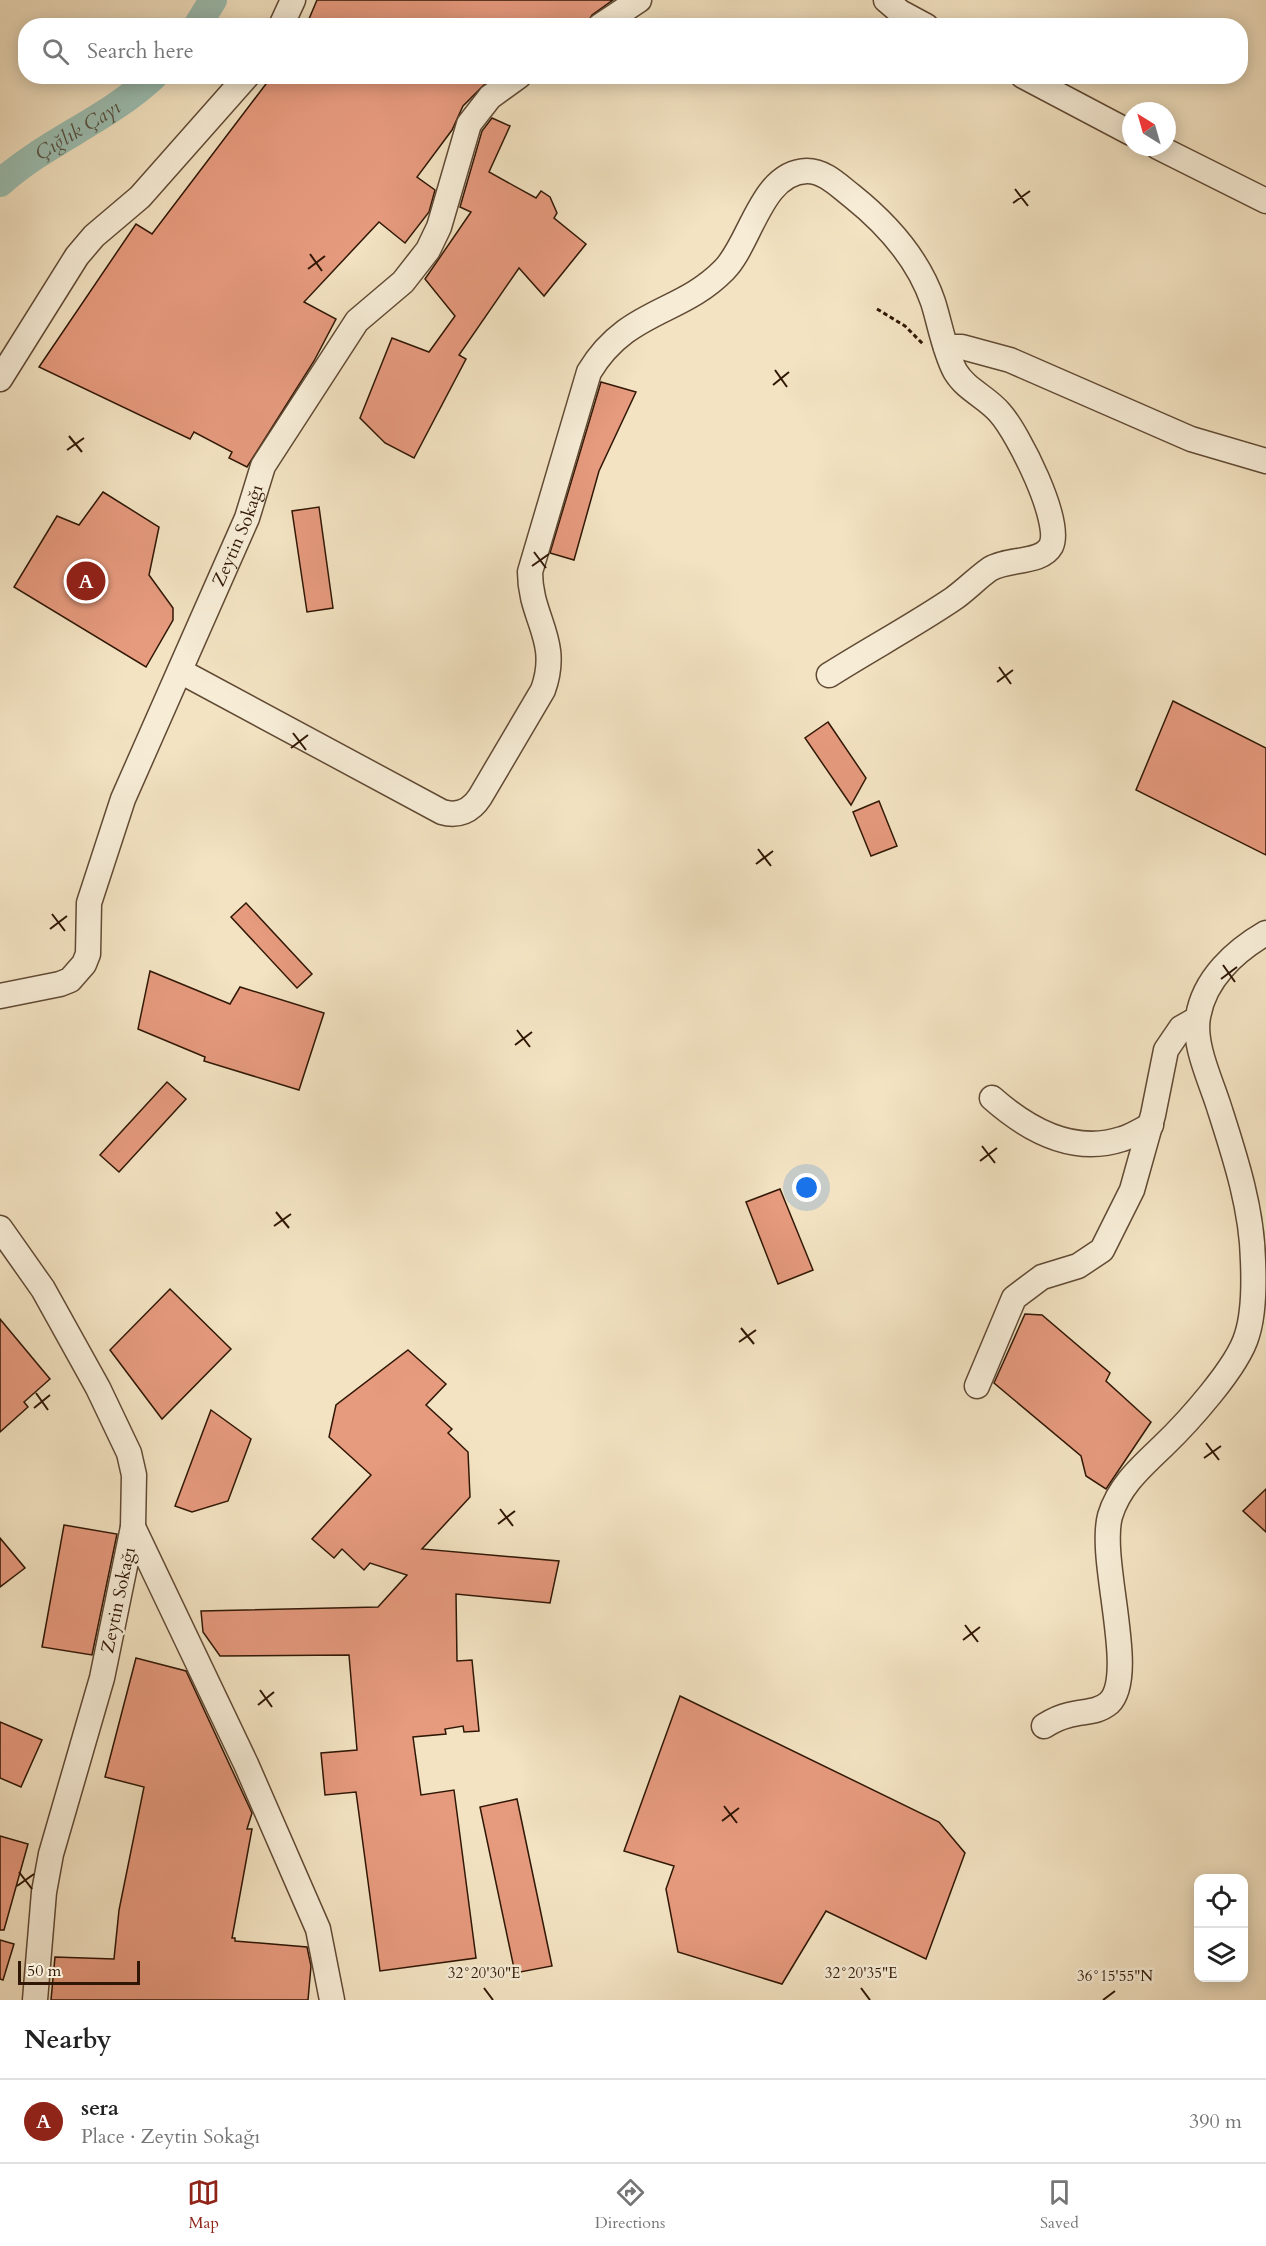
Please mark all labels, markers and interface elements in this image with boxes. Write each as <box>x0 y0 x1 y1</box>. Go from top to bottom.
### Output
search box <box>18 18 1248 84</box>
icon: search <box>39 35 72 68</box>
text: Search here <box>87 36 194 66</box>
water label: Çığlık Çayı <box>30 94 126 167</box>
north arrow <box>1122 102 1176 156</box>
street label: Zeytin Sokağı <box>206 482 270 590</box>
pin: A <box>66 558 106 604</box>
your location <box>792 1173 821 1202</box>
street label: Zeytin Sokağı <box>95 1545 142 1655</box>
map controls <box>1194 1874 1248 1982</box>
button: locate <box>1194 1874 1248 1928</box>
button: layers <box>1194 1928 1248 1982</box>
scale bar <box>18 1958 140 1986</box>
text: 50 m <box>27 1960 61 1982</box>
text: 32°20'30"E <box>448 1963 520 1983</box>
text: 32°20'35"E <box>825 1963 897 1983</box>
text: 36°15'55"N <box>1077 1966 1153 1986</box>
text: Nearby <box>24 2022 112 2057</box>
text: sera <box>81 2093 119 2123</box>
text: A <box>36 2108 51 2135</box>
text: 390 m <box>1189 2108 1242 2135</box>
text: Place · Zeytin Sokağı <box>81 2123 260 2150</box>
tab: Map <box>187 2176 220 2234</box>
tab: Directions <box>595 2176 665 2234</box>
tab: Saved <box>1040 2176 1079 2234</box>

